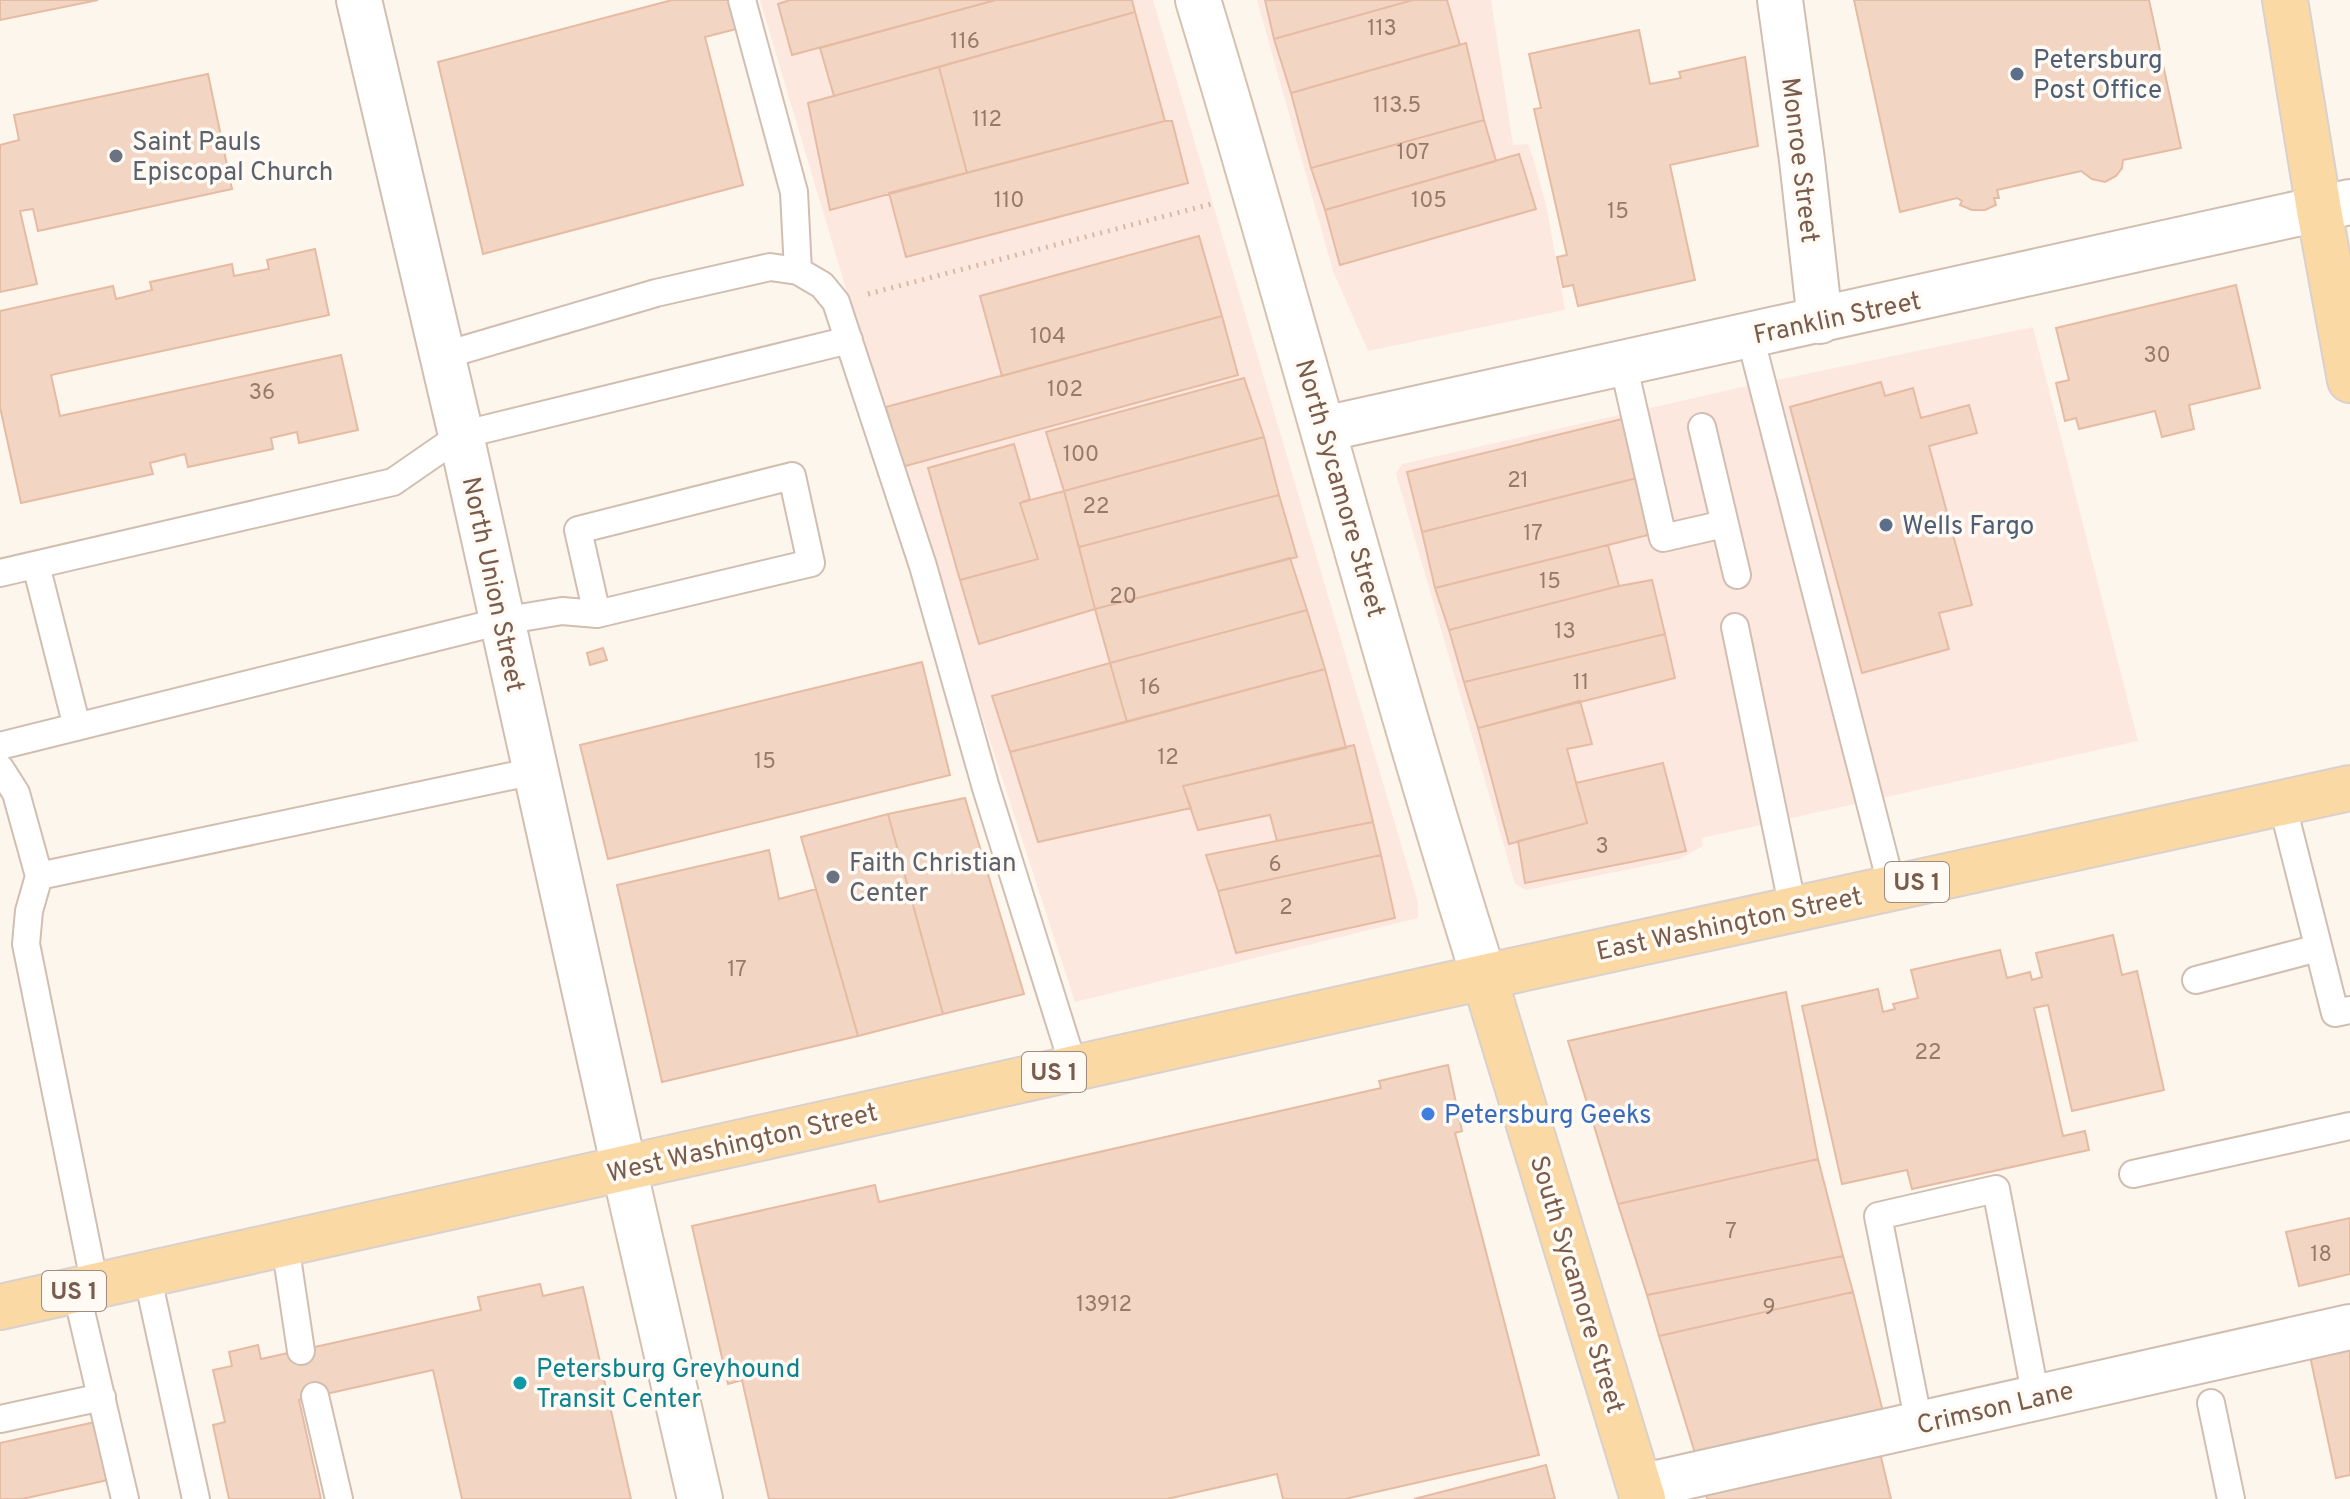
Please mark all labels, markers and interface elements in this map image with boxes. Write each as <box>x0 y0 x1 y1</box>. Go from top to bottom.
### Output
house number: 113 <box>1367 16 1397 43</box>
house number: 116 <box>950 29 980 56</box>
place label: Petersburg Post Office <box>2033 45 2163 108</box>
marker: Petersburg Post Office <box>2008 65 2026 83</box>
street label: Monroe Street <box>1772 76 1825 245</box>
house number: 113.5 <box>1373 93 1421 120</box>
house number: 112 <box>972 107 1002 134</box>
place label: Saint Pauls Episcopal Church <box>132 127 333 190</box>
house number: 107 <box>1396 140 1430 167</box>
marker: Saint Pauls Episcopal Church <box>107 147 125 165</box>
house number: 110 <box>994 188 1024 215</box>
house number: 105 <box>1411 188 1447 215</box>
house number: 15 <box>1607 199 1629 226</box>
street label: Franklin Street <box>1751 286 1924 353</box>
house number: 104 <box>1030 324 1066 351</box>
house number: 30 <box>2143 343 2171 370</box>
street label: North Sycamore Street <box>1286 356 1391 621</box>
house number: 102 <box>1047 377 1083 404</box>
house number: 36 <box>249 380 275 407</box>
house number: 100 <box>1063 442 1099 469</box>
house number: 21 <box>1507 468 1529 495</box>
street label: North Union Street <box>453 474 530 695</box>
house number: 22 <box>1083 494 1109 521</box>
place label: Wells Fargo <box>1902 511 2034 544</box>
marker: Wells Fargo <box>1877 516 1895 534</box>
house number: 17 <box>1523 521 1543 548</box>
house number: 15 <box>1539 569 1561 596</box>
house number: 20 <box>1109 584 1137 611</box>
house number: 13 <box>1554 619 1576 646</box>
house number: 11 <box>1573 670 1589 697</box>
house number: 16 <box>1139 675 1161 702</box>
house number: 12 <box>1157 745 1179 772</box>
house number: 15 <box>754 749 776 776</box>
house number: 3 <box>1595 834 1609 861</box>
place label: Faith Christian Center <box>849 848 1017 911</box>
house number: 6 <box>1268 852 1282 879</box>
road number: US 1 <box>1885 862 1949 902</box>
marker: Faith Christian Center <box>824 868 842 886</box>
street label: East Washington Street <box>1594 881 1865 970</box>
house number: 2 <box>1279 895 1293 922</box>
house number: 17 <box>727 957 747 984</box>
house number: 22 <box>1915 1040 1941 1067</box>
road number: US 1 <box>1022 1052 1086 1092</box>
street label: West Washington Street <box>604 1097 881 1192</box>
place label: Petersburg Geeks <box>1444 1100 1652 1133</box>
marker: Petersburg Geeks <box>1419 1105 1437 1123</box>
street label: South Sycamore Street <box>1521 1152 1631 1418</box>
house number: 7 <box>1725 1219 1737 1246</box>
house number: 18 <box>2310 1242 2332 1269</box>
road number: US 1 <box>42 1271 106 1311</box>
house number: 13912 <box>1076 1292 1132 1319</box>
house number: 9 <box>1762 1295 1776 1322</box>
place label: Petersburg Greyhound Transit Center <box>536 1354 800 1417</box>
marker: Petersburg Greyhound Transit Center <box>511 1374 529 1392</box>
street label: Crimson Lane <box>1914 1375 2077 1444</box>

